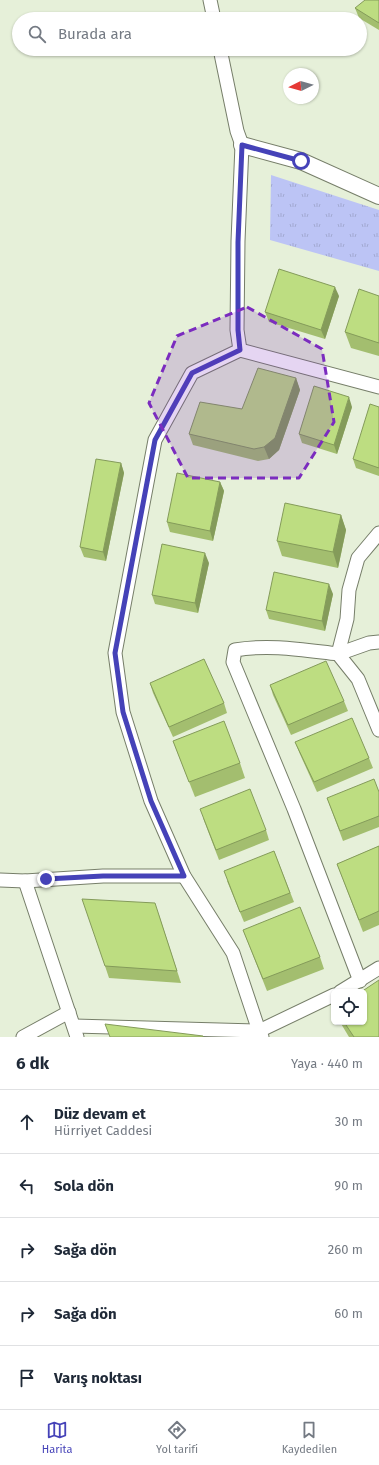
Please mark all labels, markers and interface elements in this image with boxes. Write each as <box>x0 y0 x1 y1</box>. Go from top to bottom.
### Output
search box <box>12 12 367 56</box>
icon: search <box>26 23 48 45</box>
text: Burada ara <box>58 25 132 43</box>
north arrow <box>283 68 319 104</box>
route start <box>292 152 310 170</box>
route end <box>37 870 55 888</box>
map controls <box>331 989 367 1025</box>
button: locate <box>331 989 367 1025</box>
text: 6 dk <box>16 1053 49 1074</box>
text: Yaya · 440 m <box>291 1056 363 1071</box>
text: Düz devam et <box>54 1105 146 1123</box>
icon: ahead <box>16 1111 38 1133</box>
text: 30 m <box>335 1114 363 1129</box>
text: Hürriyet Caddesi <box>54 1123 152 1138</box>
icon: left <box>16 1175 38 1197</box>
text: Sola dön <box>54 1177 114 1195</box>
text: 90 m <box>334 1178 363 1193</box>
icon: right <box>16 1239 38 1261</box>
text: Sağa dön <box>54 1241 117 1259</box>
text: 260 m <box>328 1242 363 1257</box>
icon: right <box>16 1303 38 1325</box>
text: Sağa dön <box>54 1305 117 1323</box>
text: 60 m <box>334 1306 363 1321</box>
icon: arrive <box>16 1367 38 1389</box>
text: Varış noktası <box>54 1369 142 1387</box>
tab: Harita <box>42 1419 73 1456</box>
tab: Yol tarifi <box>156 1419 198 1456</box>
tab: Kaydedilen <box>282 1419 337 1456</box>

